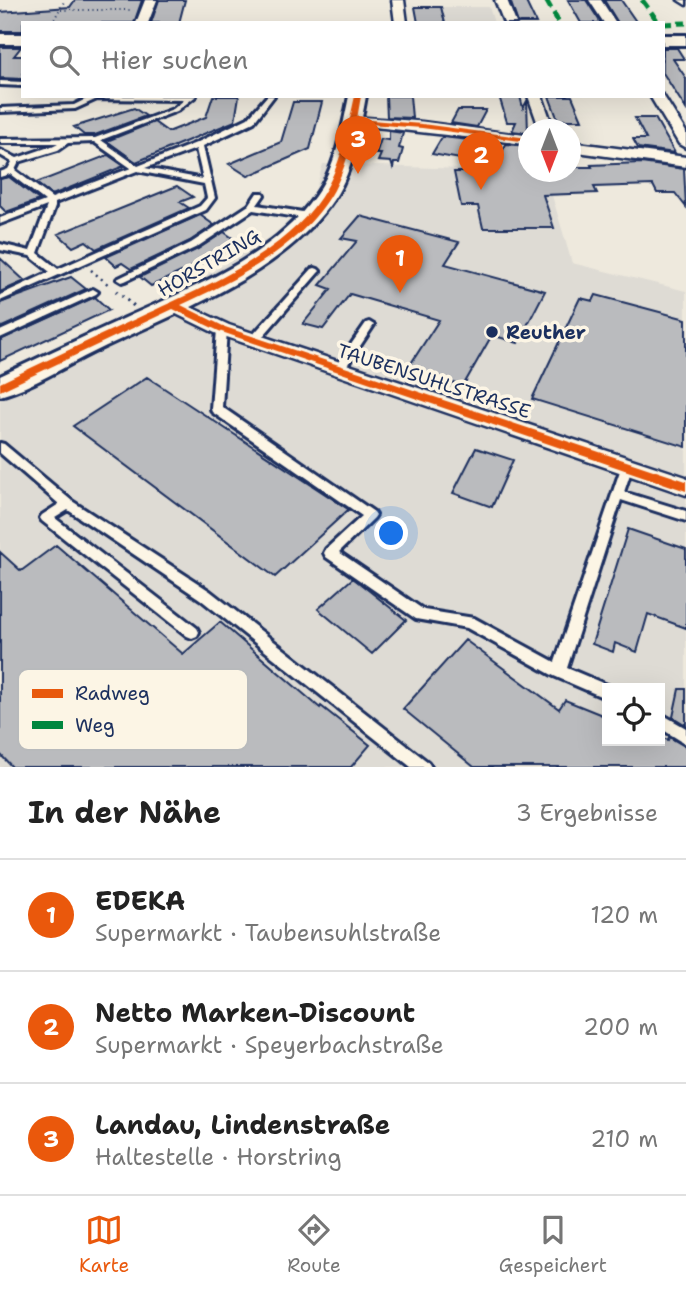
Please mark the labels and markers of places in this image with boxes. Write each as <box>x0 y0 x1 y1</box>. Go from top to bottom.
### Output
pin: 3 <box>335 116 381 174</box>
pin: 2 <box>458 132 504 190</box>
pin: 1 <box>377 235 423 293</box>
place label: Reuther <box>506 320 586 345</box>
marker: Reuther <box>484 324 500 340</box>

